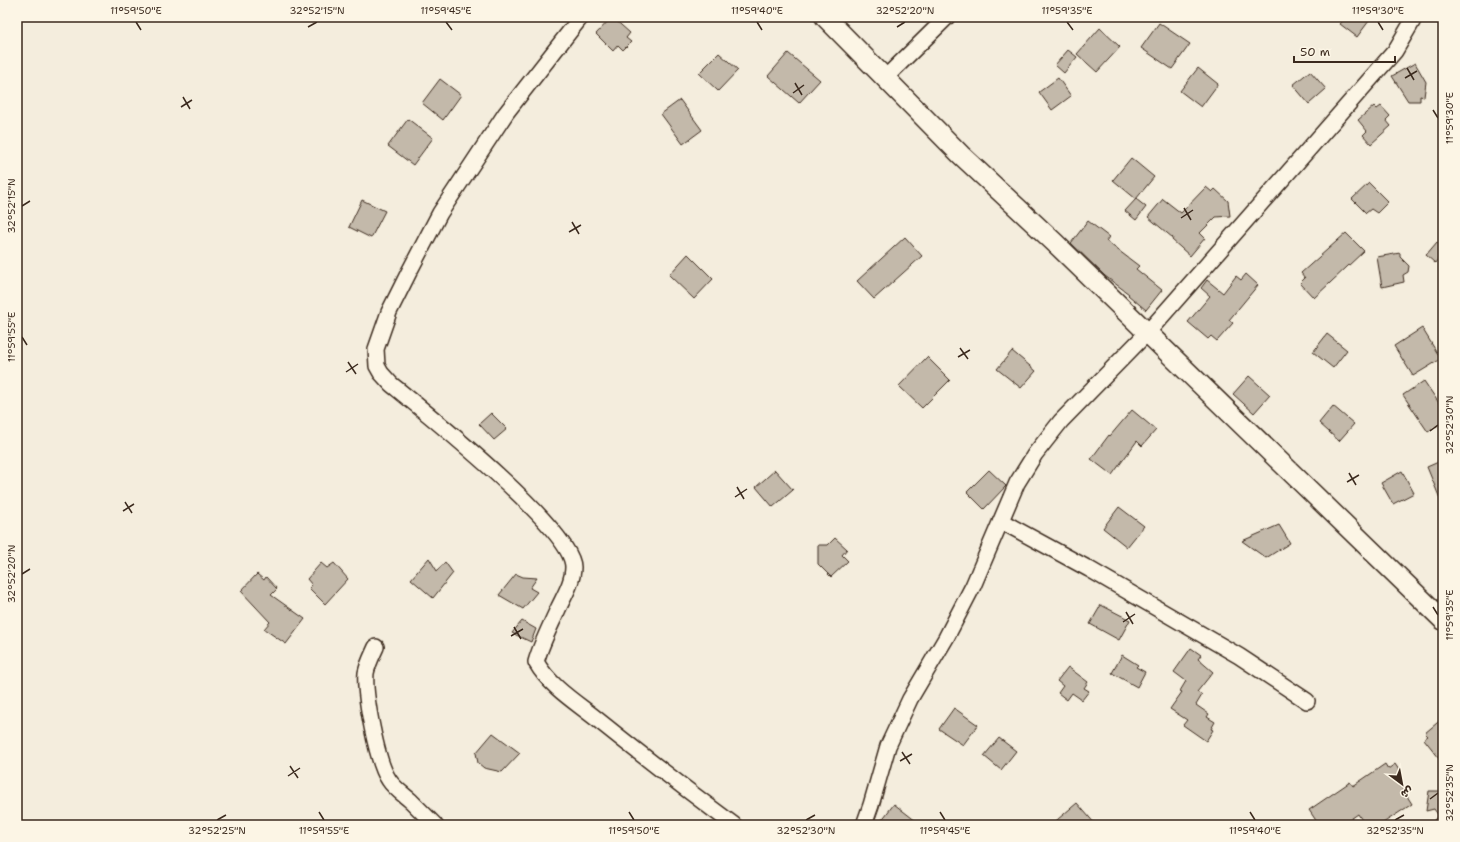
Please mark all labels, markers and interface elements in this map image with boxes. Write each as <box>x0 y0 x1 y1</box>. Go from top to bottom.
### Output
text: 11°59'50"E <box>110 4 162 17</box>
text: 32°52'15"N <box>289 4 345 17</box>
text: 11°59'45"E <box>421 4 471 17</box>
text: 11°59'40"E <box>731 4 783 17</box>
text: 32°52'20"N <box>876 4 934 17</box>
text: 11°59'35"E <box>1041 4 1093 17</box>
text: 11°59'30"E <box>1352 4 1404 17</box>
scale bar <box>1294 38 1395 64</box>
text: 50 m <box>1300 44 1330 60</box>
text: 11°59'30"E <box>1443 92 1456 144</box>
text: 32°52'15"N <box>5 178 18 234</box>
text: 11°59'55"E <box>5 312 18 362</box>
text: 32°52'30"N <box>1443 396 1456 454</box>
text: 32°52'20"N <box>5 545 18 603</box>
text: 11°59'35"E <box>1443 589 1456 641</box>
north arrow <box>1382 764 1422 804</box>
text: 32°52'35"N <box>1443 764 1456 822</box>
text: ش <box>1398 782 1416 802</box>
text: 32°52'25"N <box>188 824 246 837</box>
text: 11°59'55"E <box>299 824 349 837</box>
text: 11°59'50"E <box>608 824 660 837</box>
text: 32°52'30"N <box>777 824 835 837</box>
text: 11°59'45"E <box>920 824 970 837</box>
text: 11°59'40"E <box>1229 824 1281 837</box>
text: 32°52'35"N <box>1366 824 1424 837</box>

